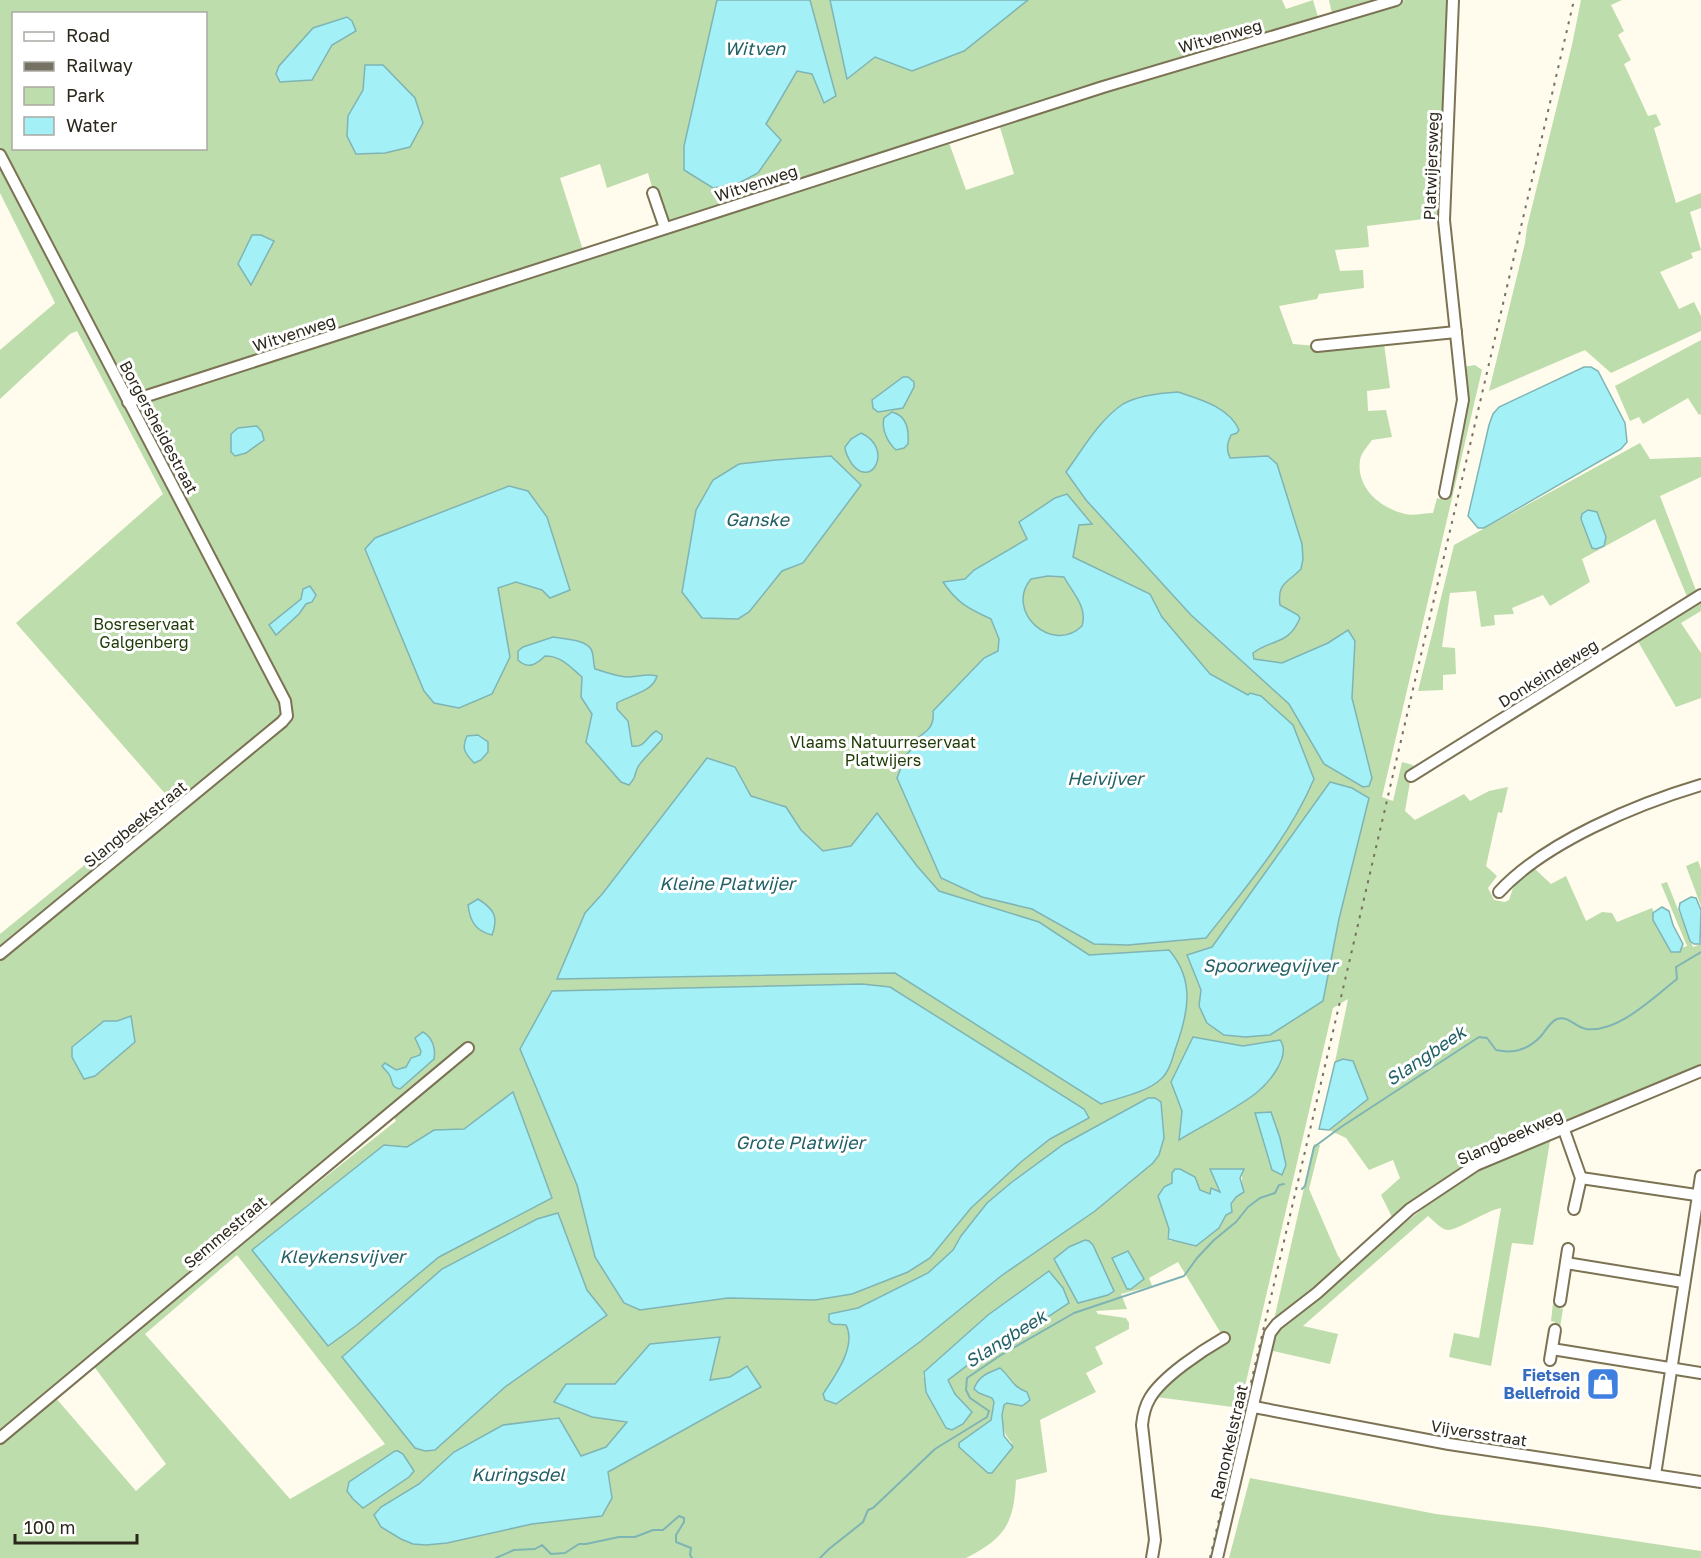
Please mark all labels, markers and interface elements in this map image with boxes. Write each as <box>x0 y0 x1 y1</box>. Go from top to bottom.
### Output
legend <box>12 12 207 150</box>
street label: Witvenweg <box>1176 15 1264 57</box>
text: Road <box>66 24 110 46</box>
water label: Witven <box>725 37 786 59</box>
text: Railway <box>66 54 133 76</box>
text: Park <box>66 84 105 106</box>
street label: Platwijersweg <box>1419 111 1443 221</box>
text: Water <box>66 114 117 136</box>
street label: Witvenweg <box>712 160 800 206</box>
street label: Witvenweg <box>250 310 338 356</box>
street label: Borgersheidestraat <box>115 357 203 497</box>
water label: Ganske <box>725 508 790 530</box>
park label: Bosreservaat Galgenberg <box>93 614 195 652</box>
street label: Donkeindeweg <box>1495 634 1601 712</box>
park label: Vlaams Natuurreservaat Platwijers <box>790 732 976 770</box>
water label: Heivijver <box>1067 767 1146 789</box>
street label: Slangbeekstraat <box>79 776 191 872</box>
water label: Kleine Platwijer <box>659 872 798 894</box>
water label: Spoorwegvijver <box>1203 954 1340 976</box>
water label: Slangbeek <box>1381 1019 1471 1090</box>
street label: Slangbeekweg <box>1454 1105 1566 1169</box>
water label: Grote Platwijer <box>735 1131 868 1153</box>
street label: Semmestraat <box>179 1191 271 1273</box>
water label: Kleykensvijver <box>279 1245 408 1267</box>
water label: Slangbeek <box>961 1304 1052 1372</box>
place label: Fietsen Bellefroid <box>1504 1365 1580 1403</box>
shop icon: Fietsen Bellefroid <box>1585 1366 1621 1402</box>
street label: Ranonkelstraat <box>1206 1383 1252 1501</box>
street label: Vijversstraat <box>1429 1416 1529 1450</box>
water label: Kuringsdel <box>471 1463 566 1485</box>
scale bar <box>15 1507 136 1545</box>
text: 100 m <box>24 1516 75 1538</box>

